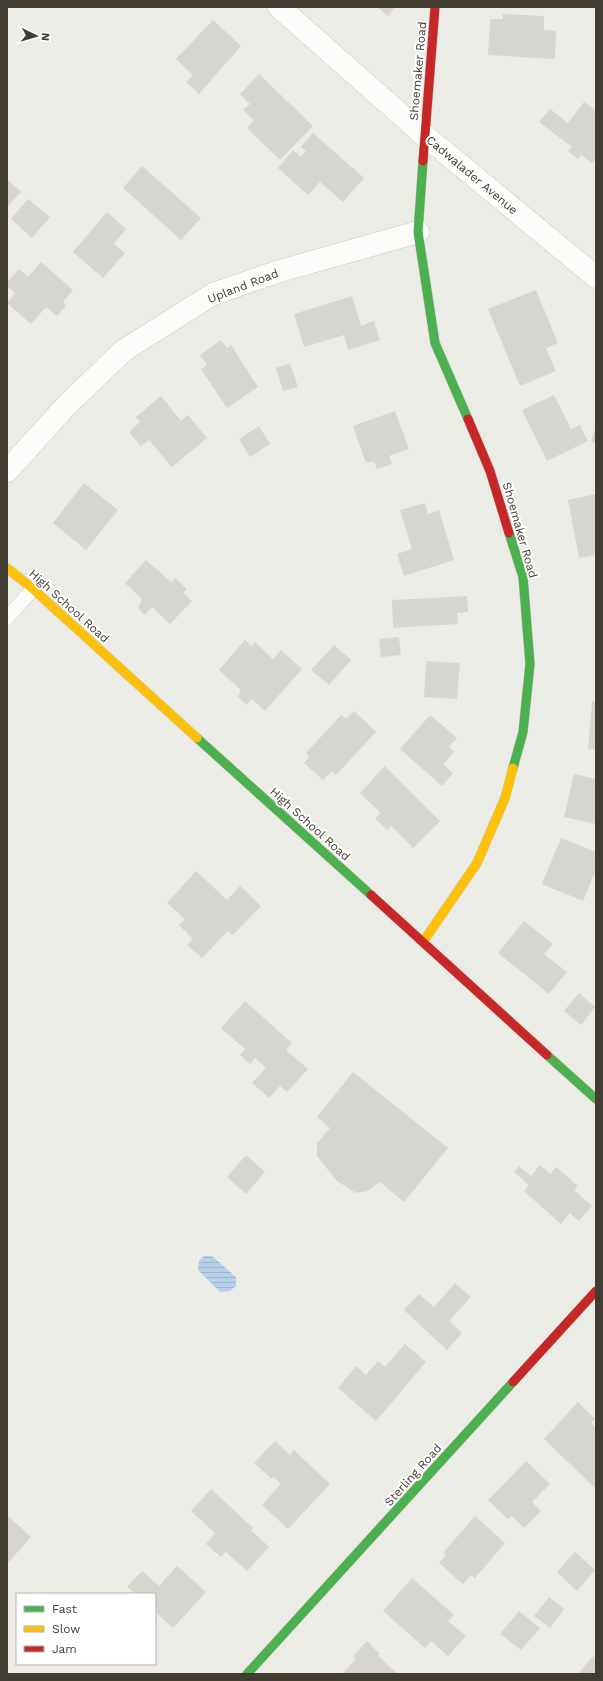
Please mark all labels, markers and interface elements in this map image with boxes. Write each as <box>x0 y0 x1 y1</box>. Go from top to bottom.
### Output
north arrow <box>16 16 56 56</box>
street label: Shoemaker Road <box>407 21 429 121</box>
text: N <box>39 32 52 41</box>
street label: Cadwalader Avenue <box>424 133 521 217</box>
street label: Upland Road <box>206 266 280 306</box>
street label: Shoemaker Road <box>500 480 540 580</box>
street label: High School Road <box>26 566 112 646</box>
street label: High School Road <box>267 784 353 864</box>
street label: Sterling Road <box>381 1441 445 1509</box>
legend <box>16 1593 156 1665</box>
text: Fast <box>52 1602 77 1616</box>
text: Slow <box>52 1622 80 1636</box>
text: Jam <box>52 1642 77 1656</box>

